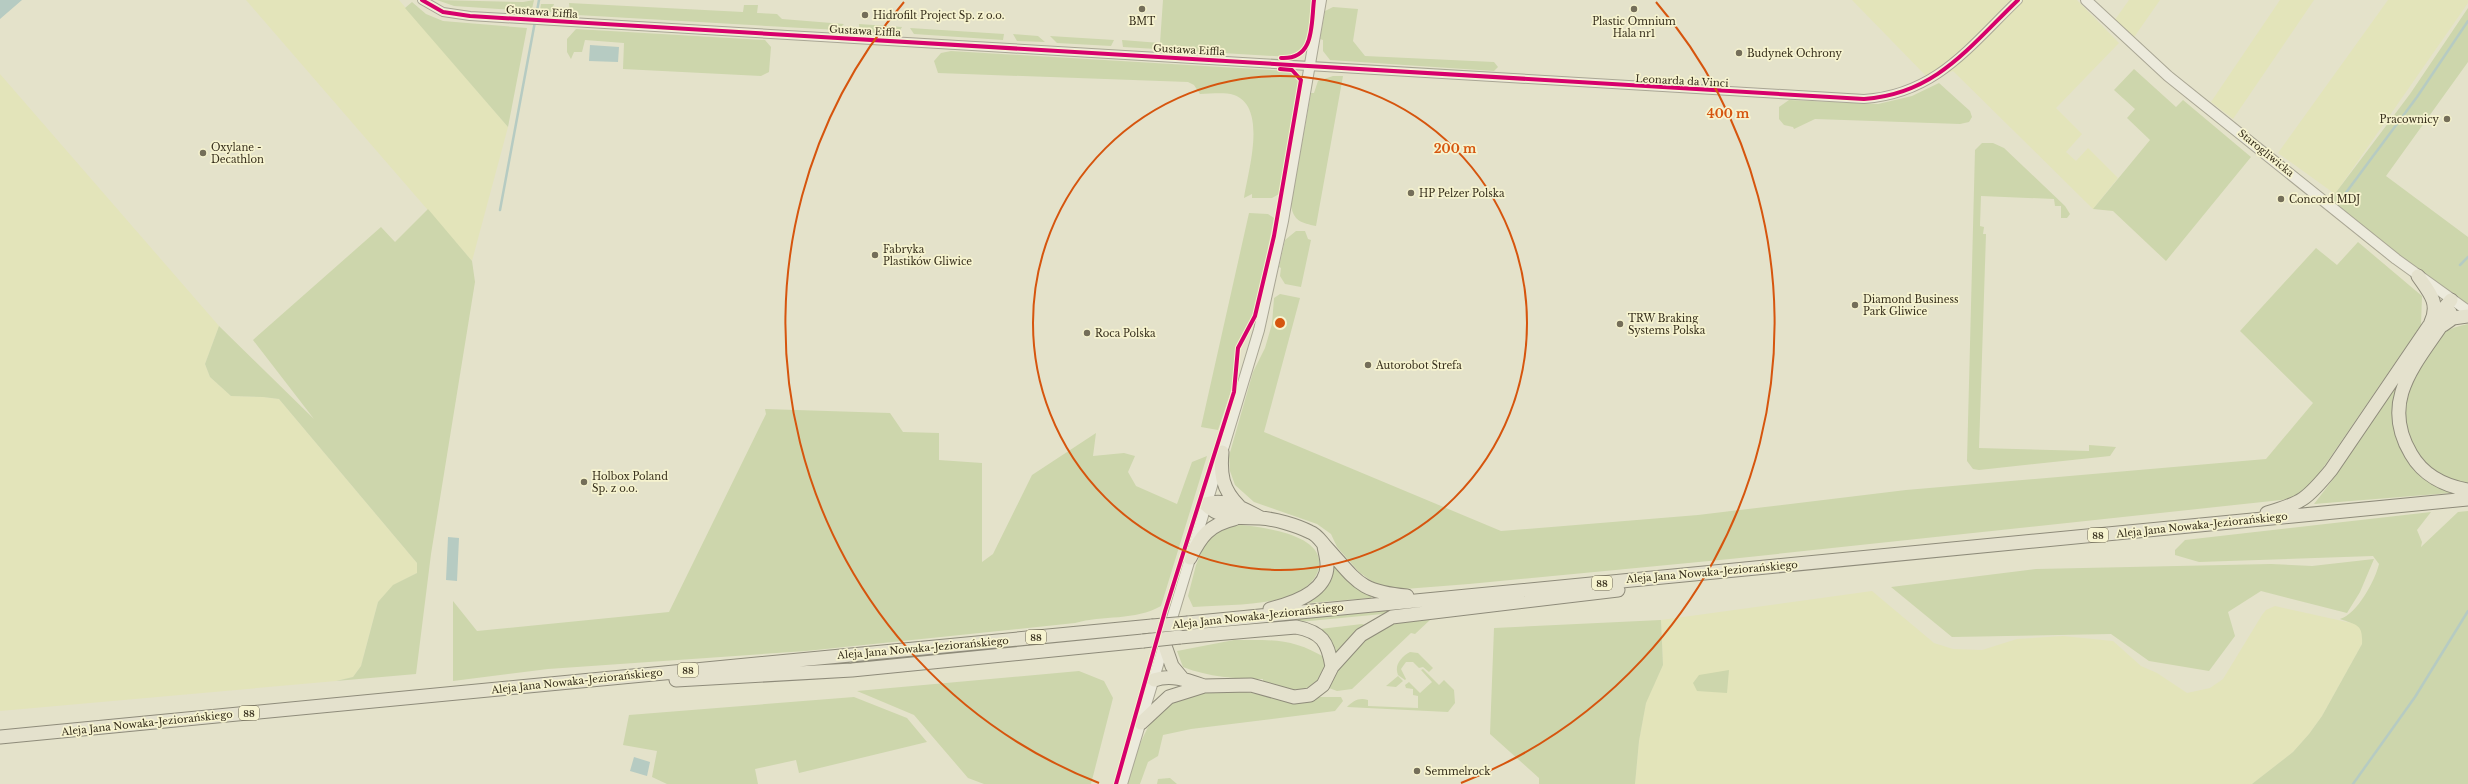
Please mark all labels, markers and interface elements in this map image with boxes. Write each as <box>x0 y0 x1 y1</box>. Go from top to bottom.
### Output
street label: Gustawa Eiffla <box>506 3 579 21</box>
marker: BMT <box>1137 4 1147 14</box>
marker: Plastic Omnium Hala nr1 <box>1629 4 1639 14</box>
place label: Hidrofilt Project Sp. z o.o. <box>873 9 1004 22</box>
marker: Hidrofilt Project Sp. z o.o. <box>860 10 870 20</box>
place label: BMT <box>1129 15 1155 28</box>
place label: Plastic Omnium Hala nr1 <box>1592 15 1676 40</box>
street label: Gustawa Eiffla <box>829 23 902 39</box>
street label: Gustawa Eiffla <box>1153 42 1226 58</box>
place label: Budynek Ochrony <box>1747 47 1842 60</box>
marker: Budynek Ochrony <box>1734 48 1744 58</box>
street label: Leonarda da Vinci <box>1635 72 1729 90</box>
text: 400 m <box>1707 106 1750 121</box>
place label: Pracownicy <box>2380 113 2440 126</box>
marker: Pracownicy <box>2442 114 2452 124</box>
street label: Starogliwicka <box>2235 126 2297 180</box>
place label: Oxylane - Decathlon <box>211 141 264 166</box>
text: 200 m <box>1434 141 1477 156</box>
marker: Oxylane - Decathlon <box>198 148 208 158</box>
place label: HP Pelzer Polska <box>1419 187 1505 200</box>
marker: HP Pelzer Polska <box>1406 188 1416 198</box>
place label: Concord MDJ <box>2289 193 2360 206</box>
marker: Concord MDJ <box>2276 194 2286 204</box>
place label: Fabryka Plastików Gliwice <box>883 243 972 268</box>
marker: Fabryka Plastików Gliwice <box>870 250 880 260</box>
place label: Diamond Business Park Gliwice <box>1863 293 1959 318</box>
marker: Diamond Business Park Gliwice <box>1850 300 1860 310</box>
place label: TRW Braking Systems Polska <box>1628 312 1706 337</box>
centre of rings <box>1273 316 1287 330</box>
marker: TRW Braking Systems Polska <box>1615 319 1625 329</box>
place label: Roca Polska <box>1095 327 1156 340</box>
marker: Roca Polska <box>1082 328 1092 338</box>
place label: Autorobot Strefa <box>1375 359 1462 372</box>
marker: Autorobot Strefa <box>1363 360 1373 370</box>
place label: Holbox Poland Sp. z o.o. <box>592 470 668 495</box>
marker: Holbox Poland Sp. z o.o. <box>579 477 589 487</box>
street label: Aleja Jana Nowaka-Jeziorańskiego <box>2115 509 2289 541</box>
road number: 88 <box>2088 528 2108 542</box>
street label: Aleja Jana Nowaka-Jeziorańskiego <box>1625 558 1799 586</box>
road number: 88 <box>1592 576 1612 590</box>
street label: Aleja Jana Nowaka-Jeziorańskiego <box>1171 600 1345 632</box>
road number: 88 <box>1026 630 1046 644</box>
street label: Aleja Jana Nowaka-Jeziorańskiego <box>836 634 1010 662</box>
road number: 88 <box>678 663 698 677</box>
street label: Aleja Jana Nowaka-Jeziorańskiego <box>490 665 664 697</box>
road number: 88 <box>239 706 259 720</box>
street label: Aleja Jana Nowaka-Jeziorańskiego <box>60 707 234 739</box>
place label: Semmelrock <box>1425 765 1491 778</box>
marker: Semmelrock <box>1412 766 1422 776</box>

